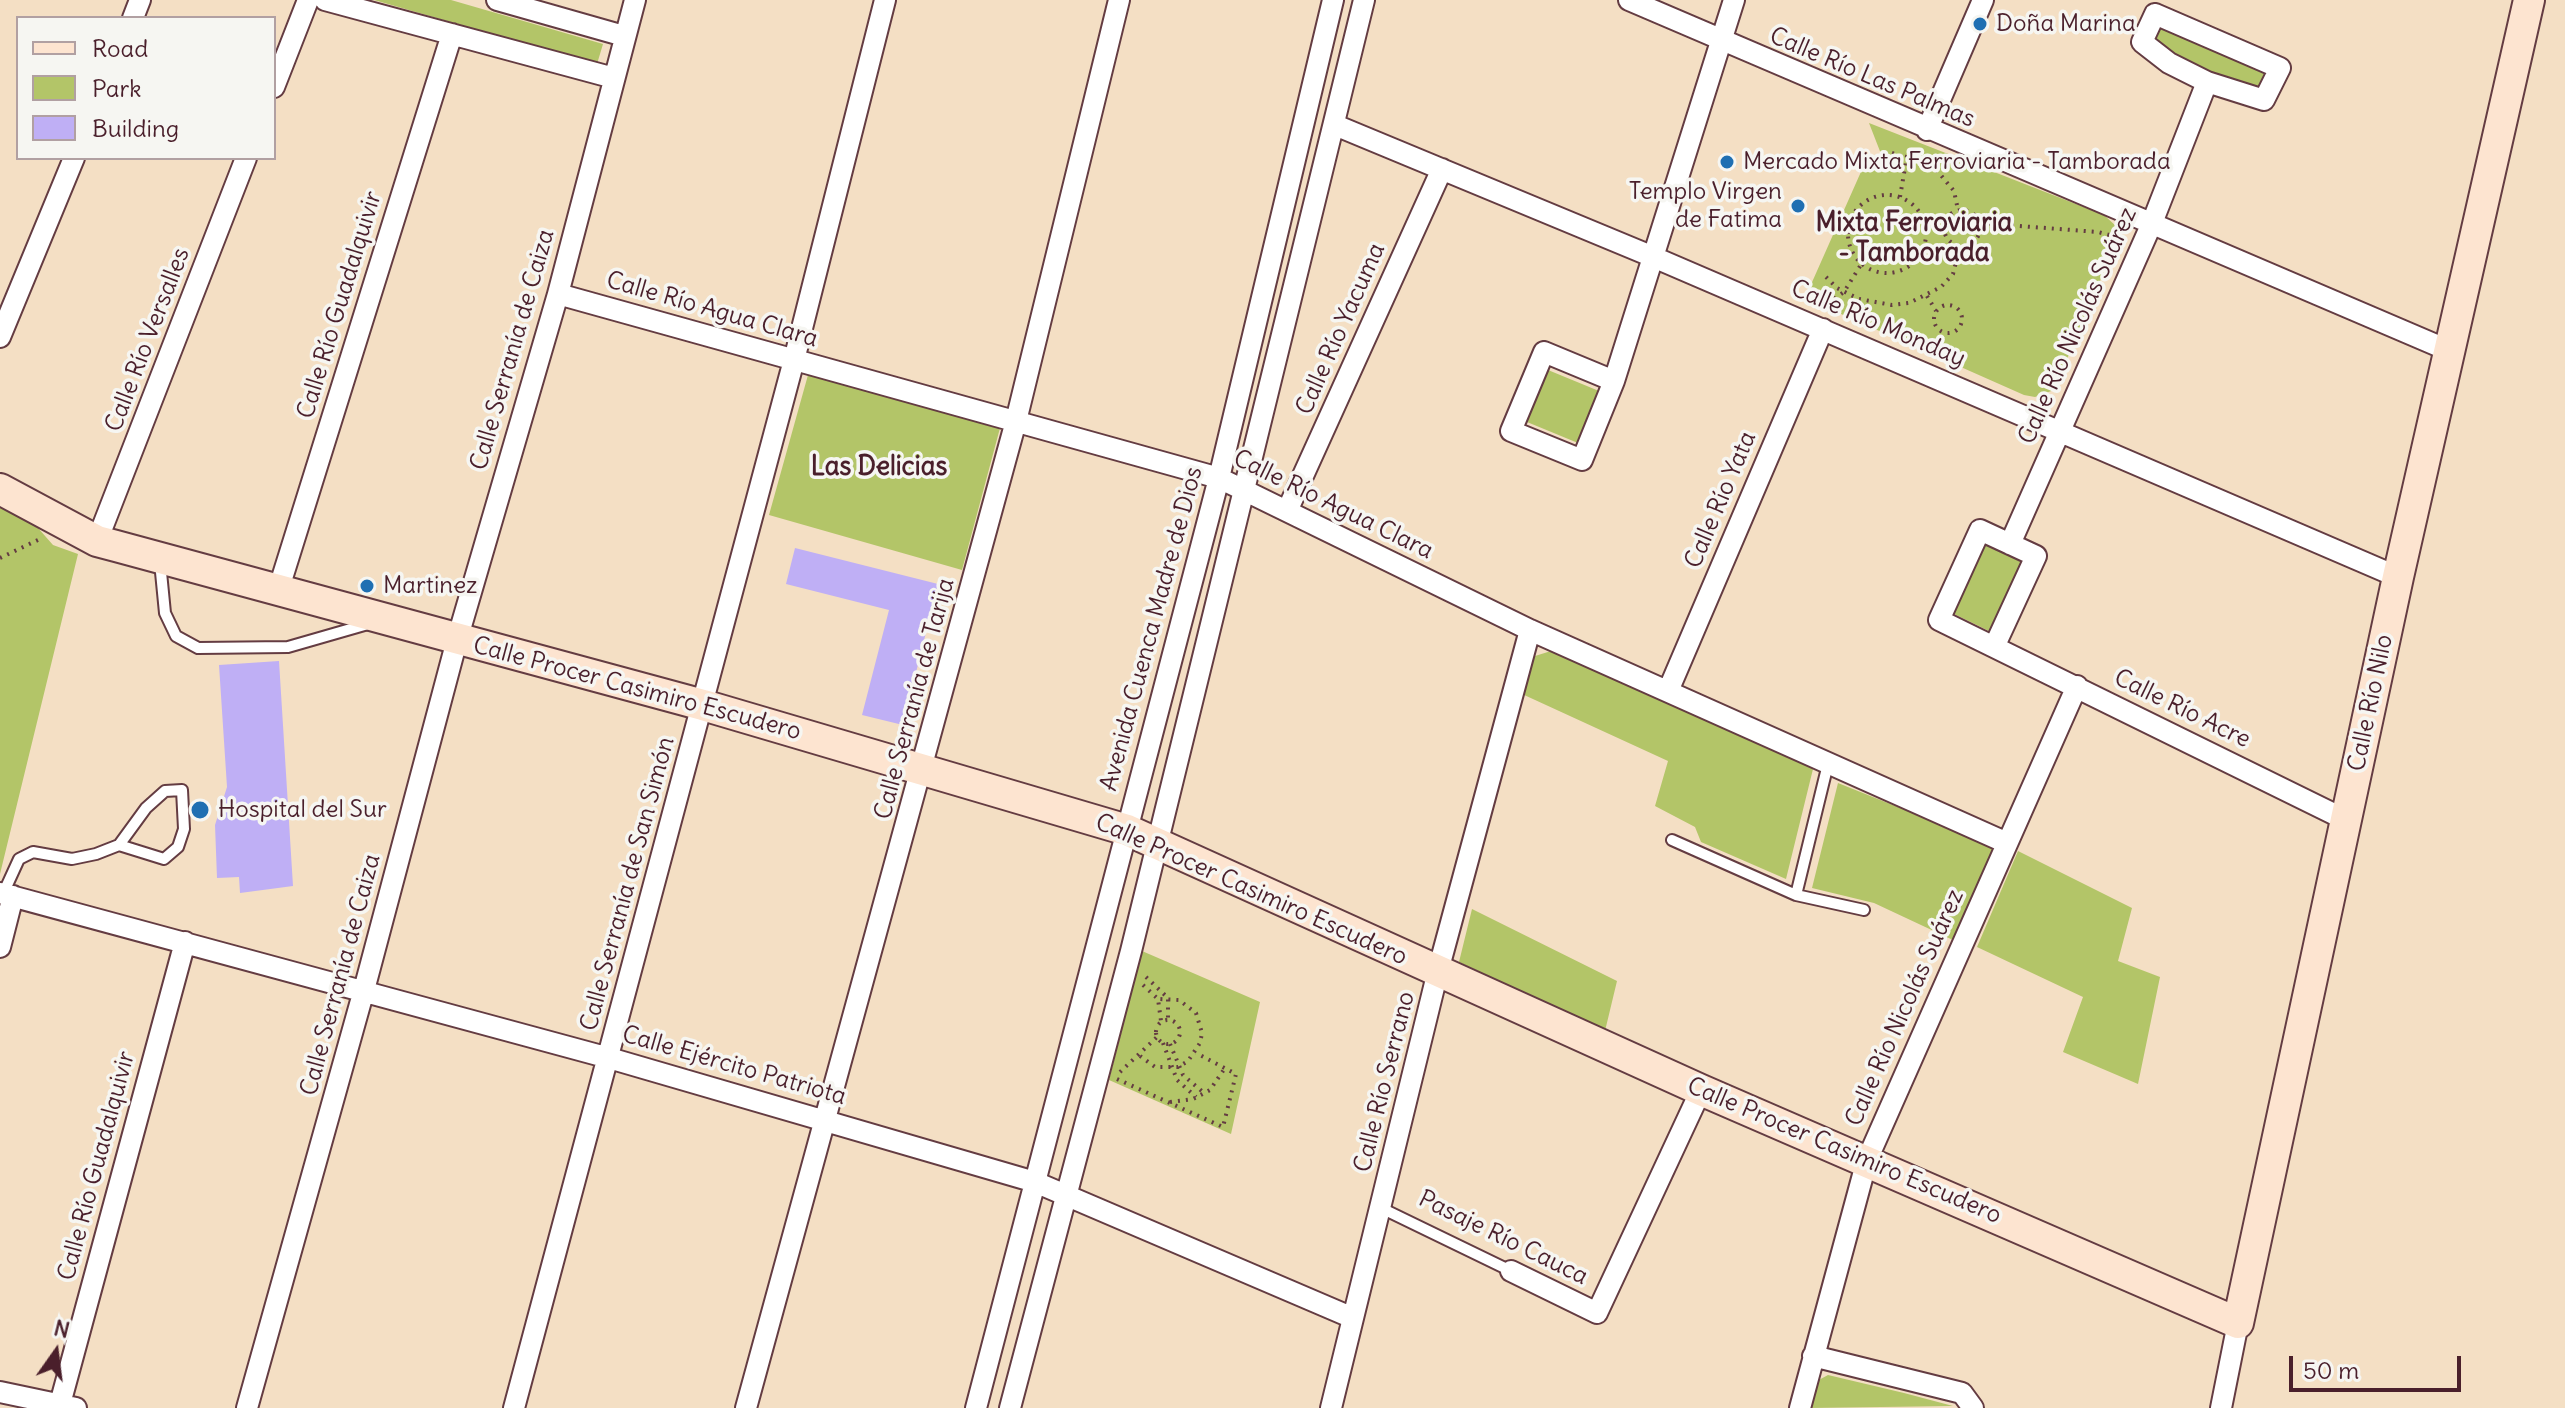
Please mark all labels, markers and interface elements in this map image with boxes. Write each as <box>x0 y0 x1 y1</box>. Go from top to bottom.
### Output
place label: Doña Marina <box>1996 10 2136 38</box>
marker: Doña Marina <box>1971 15 1989 33</box>
legend <box>16 16 276 160</box>
street label: Calle Río Las Palmas <box>1765 22 1979 134</box>
text: Road <box>92 33 148 63</box>
text: Park <box>92 73 142 103</box>
text: Building <box>92 113 179 143</box>
place label: Mercado Mixta Ferroviaria - Tamborada <box>1743 148 2171 176</box>
marker: Mercado Mixta Ferroviaria - Tamborada <box>1718 153 1736 171</box>
place label: Templo Virgen de Fatima <box>1629 178 1782 234</box>
street label: Calle Río Guadalquivir <box>292 188 388 422</box>
marker: Templo Virgen de Fatima <box>1789 197 1807 215</box>
street label: Calle Río Nicolás Suárez <box>2013 203 2143 449</box>
district label: Mixta Ferroviaria - Tamborada <box>1816 208 2012 270</box>
street label: Calle Serranía de Caiza <box>465 226 561 474</box>
street label: Calle Río Yacuma <box>1290 239 1392 419</box>
street label: Calle Río Versalles <box>100 244 196 436</box>
street label: Calle Río Agua Clara <box>603 266 821 354</box>
street label: Calle Río Monday <box>1787 274 1969 374</box>
street label: Calle Río Yata <box>1679 427 1763 573</box>
street label: Calle Río Agua Clara <box>1228 444 1438 566</box>
district label: Las Delicias <box>811 452 947 484</box>
street label: Avenida Cuenca Madre de Dios <box>1095 464 1209 794</box>
place label: Martinez <box>383 572 478 600</box>
street label: Calle Serranía de Tarija <box>869 575 961 823</box>
marker: Martinez <box>358 577 376 595</box>
street label: Calle Procer Casimiro Escudero <box>470 631 804 747</box>
street label: Calle Río Nilo <box>2342 632 2400 774</box>
street label: Calle Río Acre <box>2109 664 2255 754</box>
street label: Calle Serranía de San Simón <box>575 734 681 1034</box>
place label: Hospital del Sur <box>218 796 387 824</box>
marker: Hospital del Sur <box>189 799 211 821</box>
street label: Calle Procer Casimiro Escudero <box>1091 808 1411 972</box>
street label: Calle Serranía de Caiza <box>295 851 387 1099</box>
street label: Calle Río Nicolás Suárez <box>1840 885 1970 1131</box>
street label: Calle Río Serrano <box>1349 989 1421 1175</box>
street label: Calle Ejército Patriota <box>619 1020 849 1112</box>
street label: Calle Río Guadalquivir <box>53 1048 141 1284</box>
street label: Calle Procer Casimiro Escudero <box>1683 1072 2005 1230</box>
street label: Pasaje Río Cauca <box>1414 1185 1592 1291</box>
north arrow <box>16 1312 96 1392</box>
text: N <box>51 1313 73 1344</box>
scale bar <box>2293 1340 2465 1390</box>
text: 50 m <box>2303 1355 2359 1385</box>

